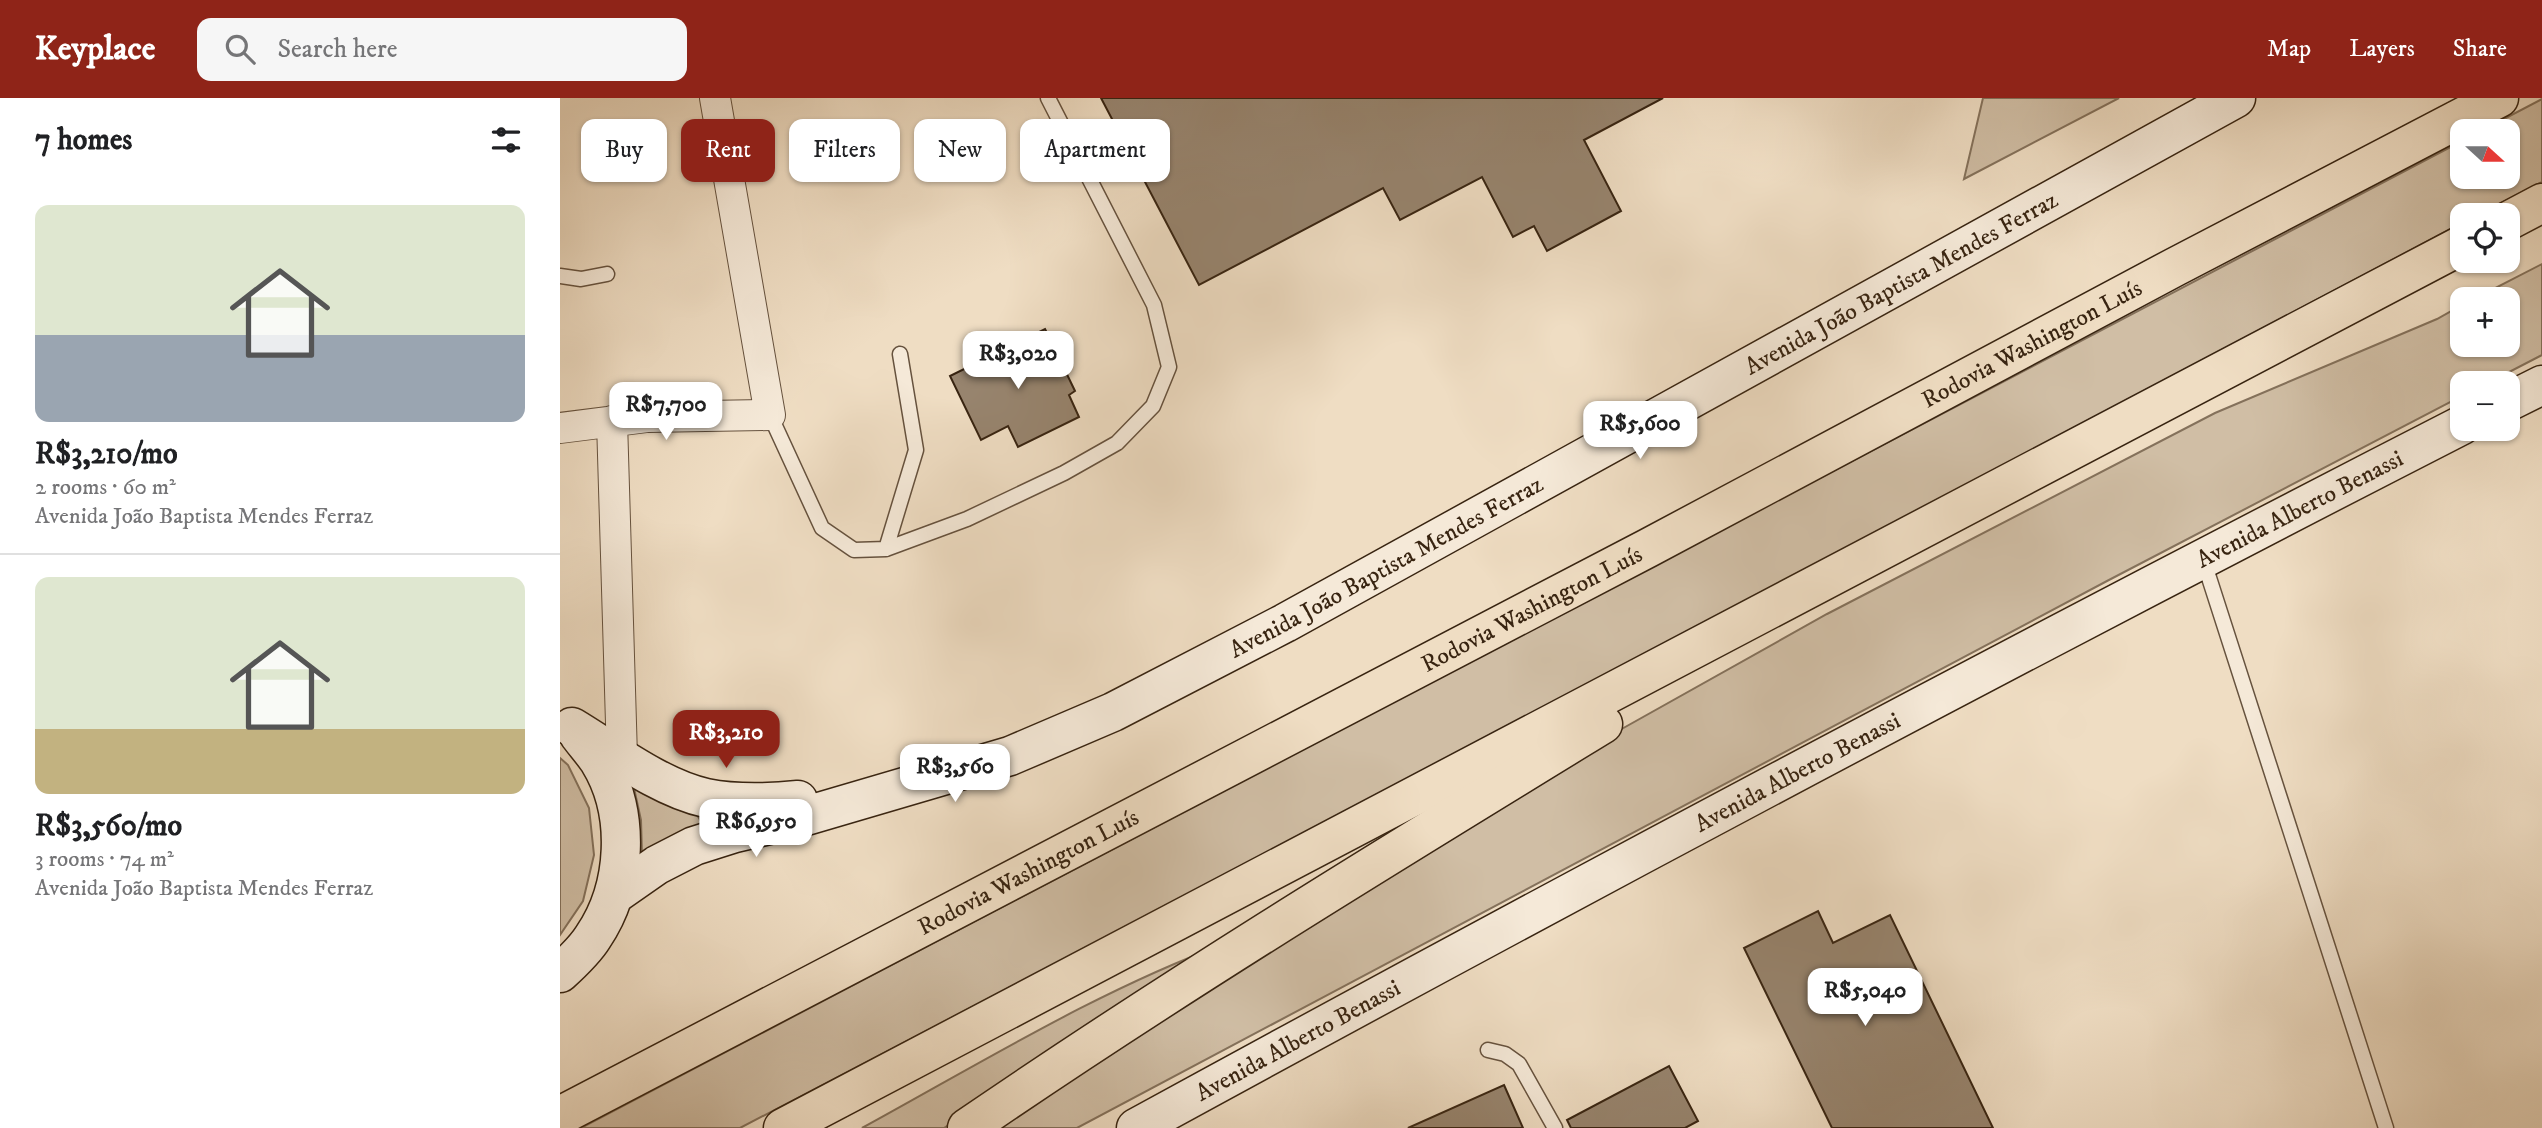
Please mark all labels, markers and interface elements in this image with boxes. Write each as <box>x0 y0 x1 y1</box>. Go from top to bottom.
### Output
search box <box>197 18 687 81</box>
text: Keyplace <box>35 29 155 70</box>
icon: search <box>221 30 259 68</box>
text: Search here <box>277 33 398 66</box>
text: Map <box>2267 34 2311 64</box>
text: Layers <box>2349 34 2415 64</box>
text: Share <box>2453 34 2507 64</box>
chip: Buy <box>581 119 667 182</box>
chip: Rent <box>681 119 775 182</box>
chip: Filters <box>789 119 900 182</box>
chip: New <box>914 119 1006 182</box>
chip: Apartment <box>1020 119 1170 182</box>
north arrow <box>2450 119 2520 189</box>
map controls <box>2450 119 2520 441</box>
icon: filters <box>487 121 525 159</box>
text: 7 homes <box>35 122 132 159</box>
street label: Avenida João Baptista Mendes Ferraz <box>1740 185 2064 382</box>
button: locate <box>2450 203 2520 273</box>
icon: home <box>217 250 343 376</box>
street label: Rodovia Washington Luís <box>1917 273 2147 415</box>
button: + <box>2450 287 2520 357</box>
pin: R$3,020 <box>953 331 1083 391</box>
text: R$3,020 <box>979 339 1057 368</box>
button: − <box>2450 371 2520 441</box>
pin: R$7,700 <box>601 382 731 442</box>
text: R$7,700 <box>625 390 707 419</box>
pin: R$5,600 <box>1575 402 1705 461</box>
text: R$5,600 <box>1599 409 1681 438</box>
text: R$3,210/mo <box>35 436 178 473</box>
street label: Avenida Alberto Benassi <box>2191 444 2408 575</box>
street label: Avenida João Baptista Mendes Ferraz <box>1224 469 1549 665</box>
text: 2 rooms · 60 m² <box>35 473 176 502</box>
text: Avenida João Baptista Mendes Ferraz <box>35 502 373 531</box>
street label: Rodovia Washington Luís <box>1416 540 1648 680</box>
icon: home <box>217 622 343 748</box>
street label: Avenida Alberto Benassi <box>1690 706 1906 840</box>
pin: R$3,210 <box>661 710 791 770</box>
text: R$3,210 <box>689 718 763 747</box>
pin: R$3,560 <box>890 744 1020 804</box>
text: R$3,560 <box>916 752 994 781</box>
pin: R$6,950 <box>691 800 821 859</box>
street label: Rodovia Washington Luís <box>913 802 1144 943</box>
text: R$6,950 <box>715 807 797 836</box>
text: R$3,560/mo <box>35 808 182 845</box>
text: 3 rooms · 74 m² <box>35 845 174 874</box>
text: Avenida João Baptista Mendes Ferraz <box>35 874 373 903</box>
pin: R$5,040 <box>1800 968 1930 1028</box>
street label: Avenida Alberto Benassi <box>1190 973 1406 1109</box>
text: R$5,040 <box>1824 976 1906 1005</box>

